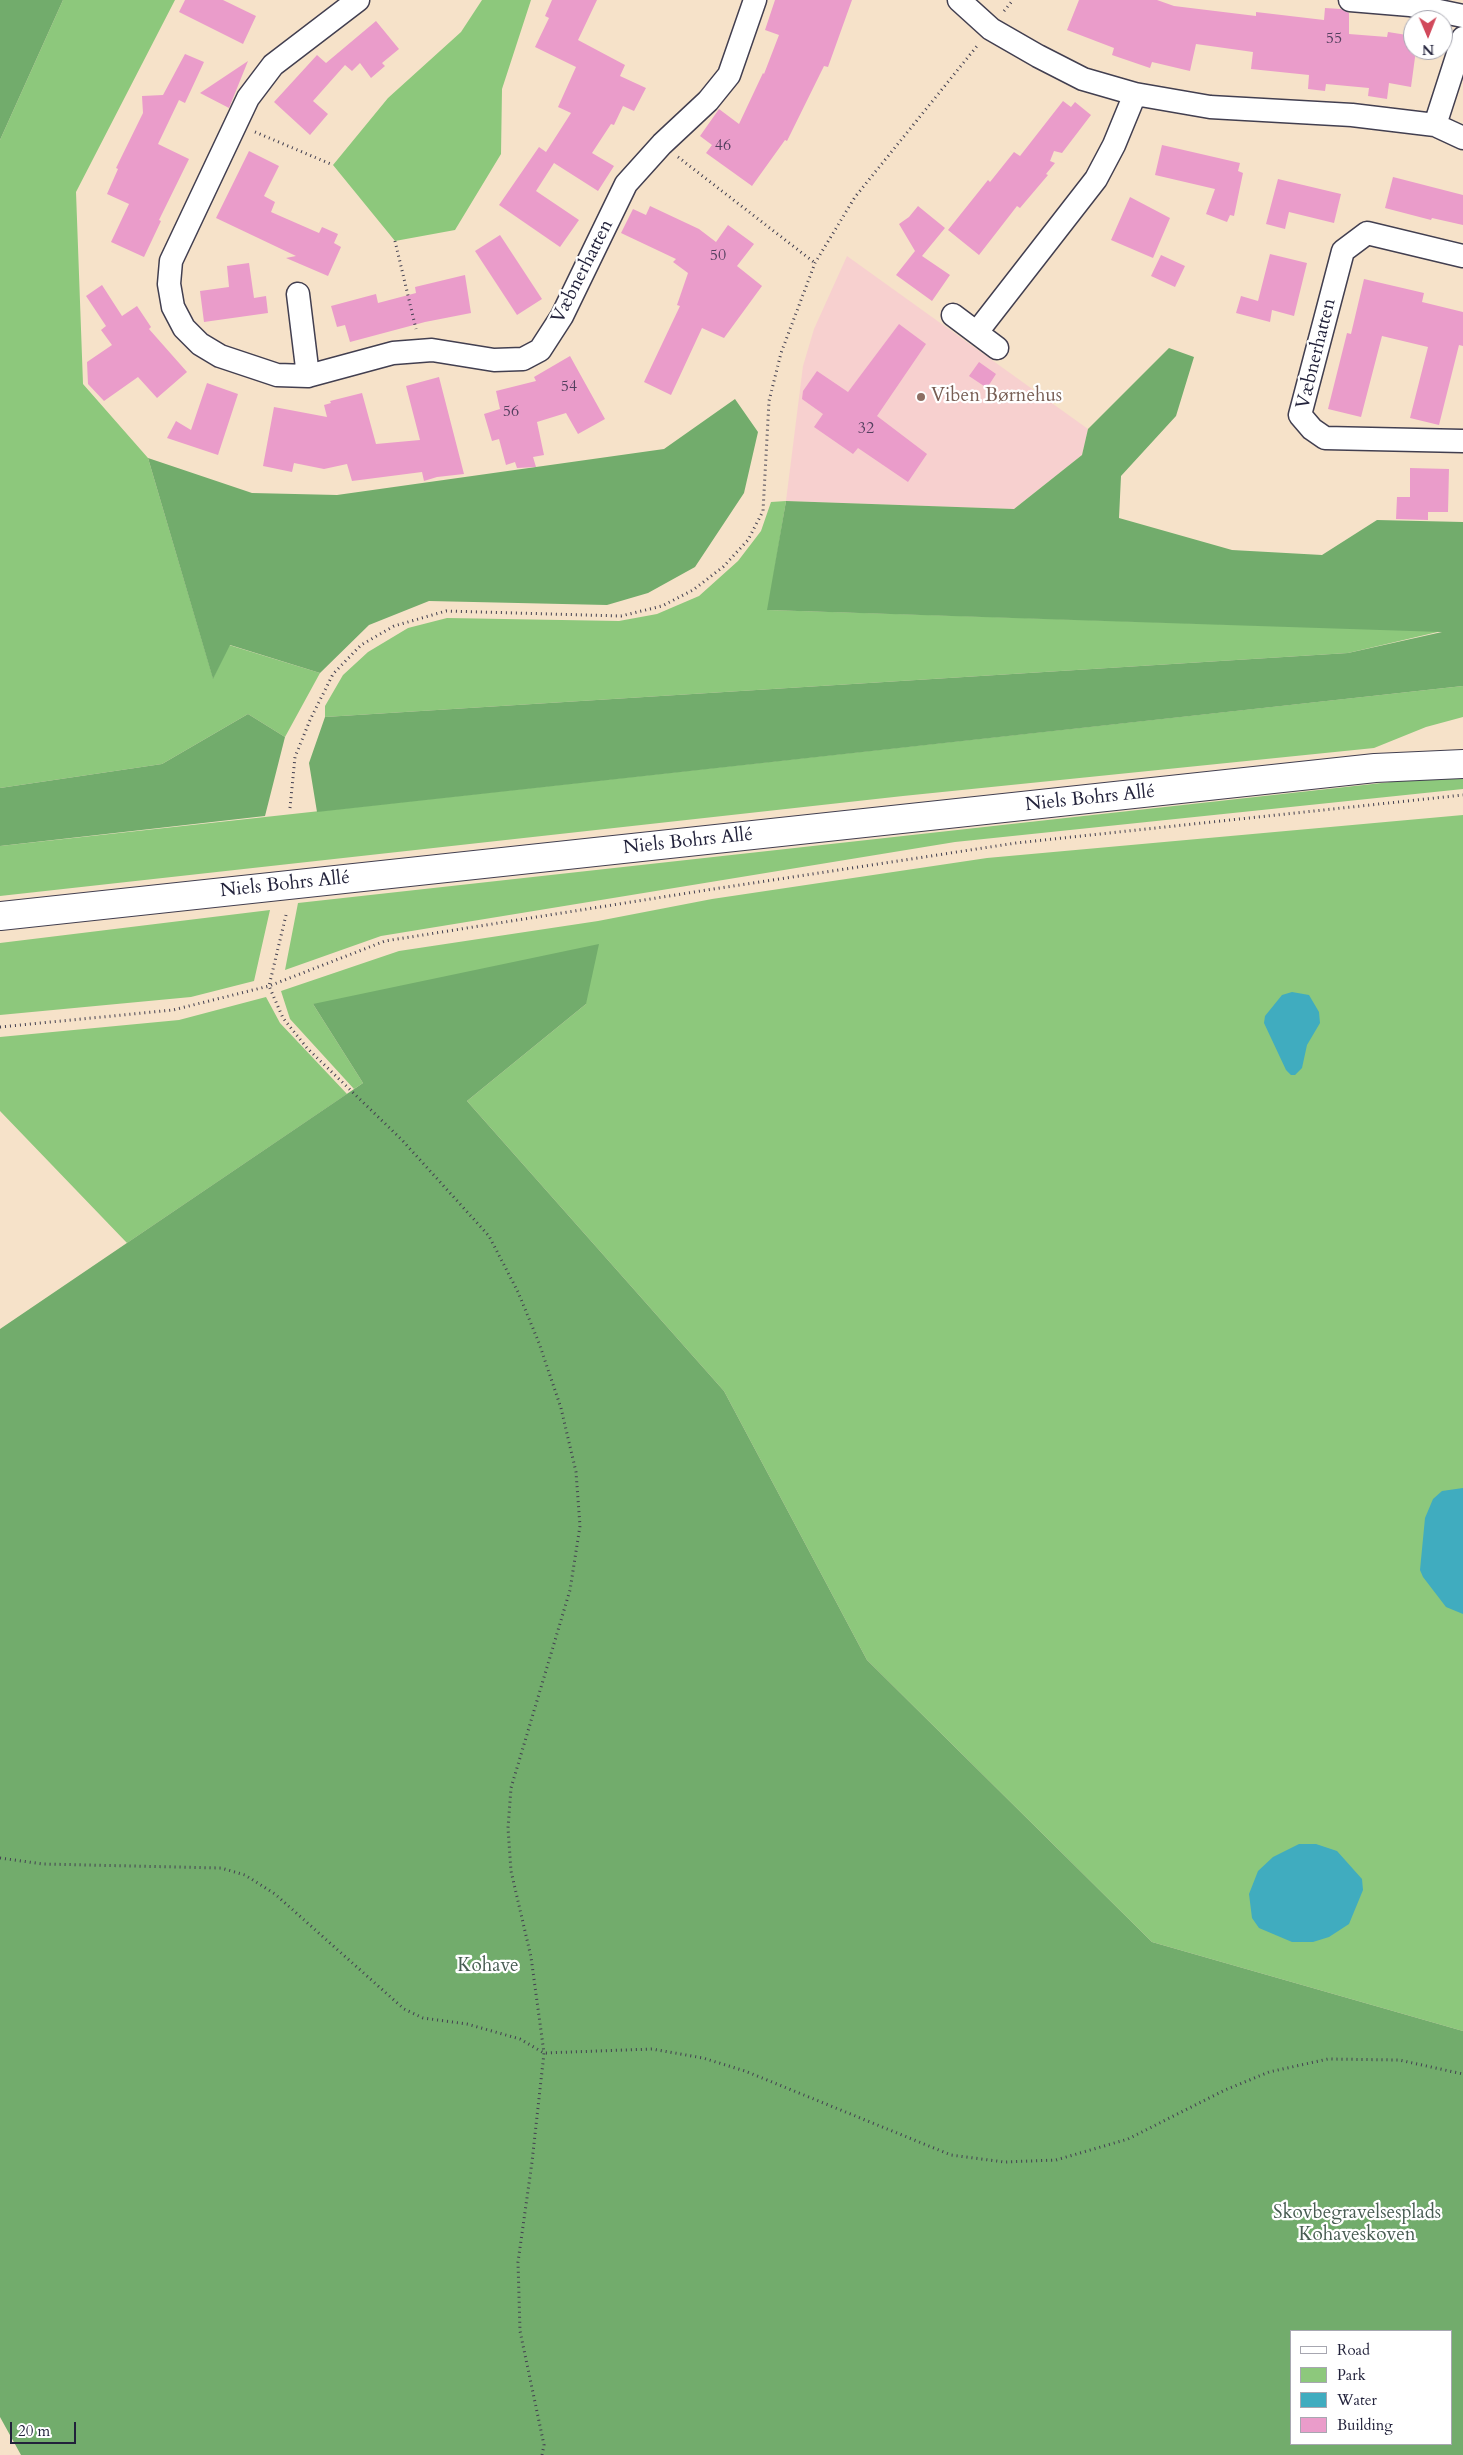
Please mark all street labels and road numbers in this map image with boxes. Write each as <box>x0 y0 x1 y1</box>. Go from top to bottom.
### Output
street label: Væbnerhatten <box>547 216 619 328</box>
street label: Væbnerhatten <box>1292 296 1342 412</box>
street label: Niels Bohrs Allé <box>1024 781 1156 817</box>
street label: Niels Bohrs Allé <box>622 824 754 860</box>
street label: Niels Bohrs Allé <box>219 867 351 903</box>

